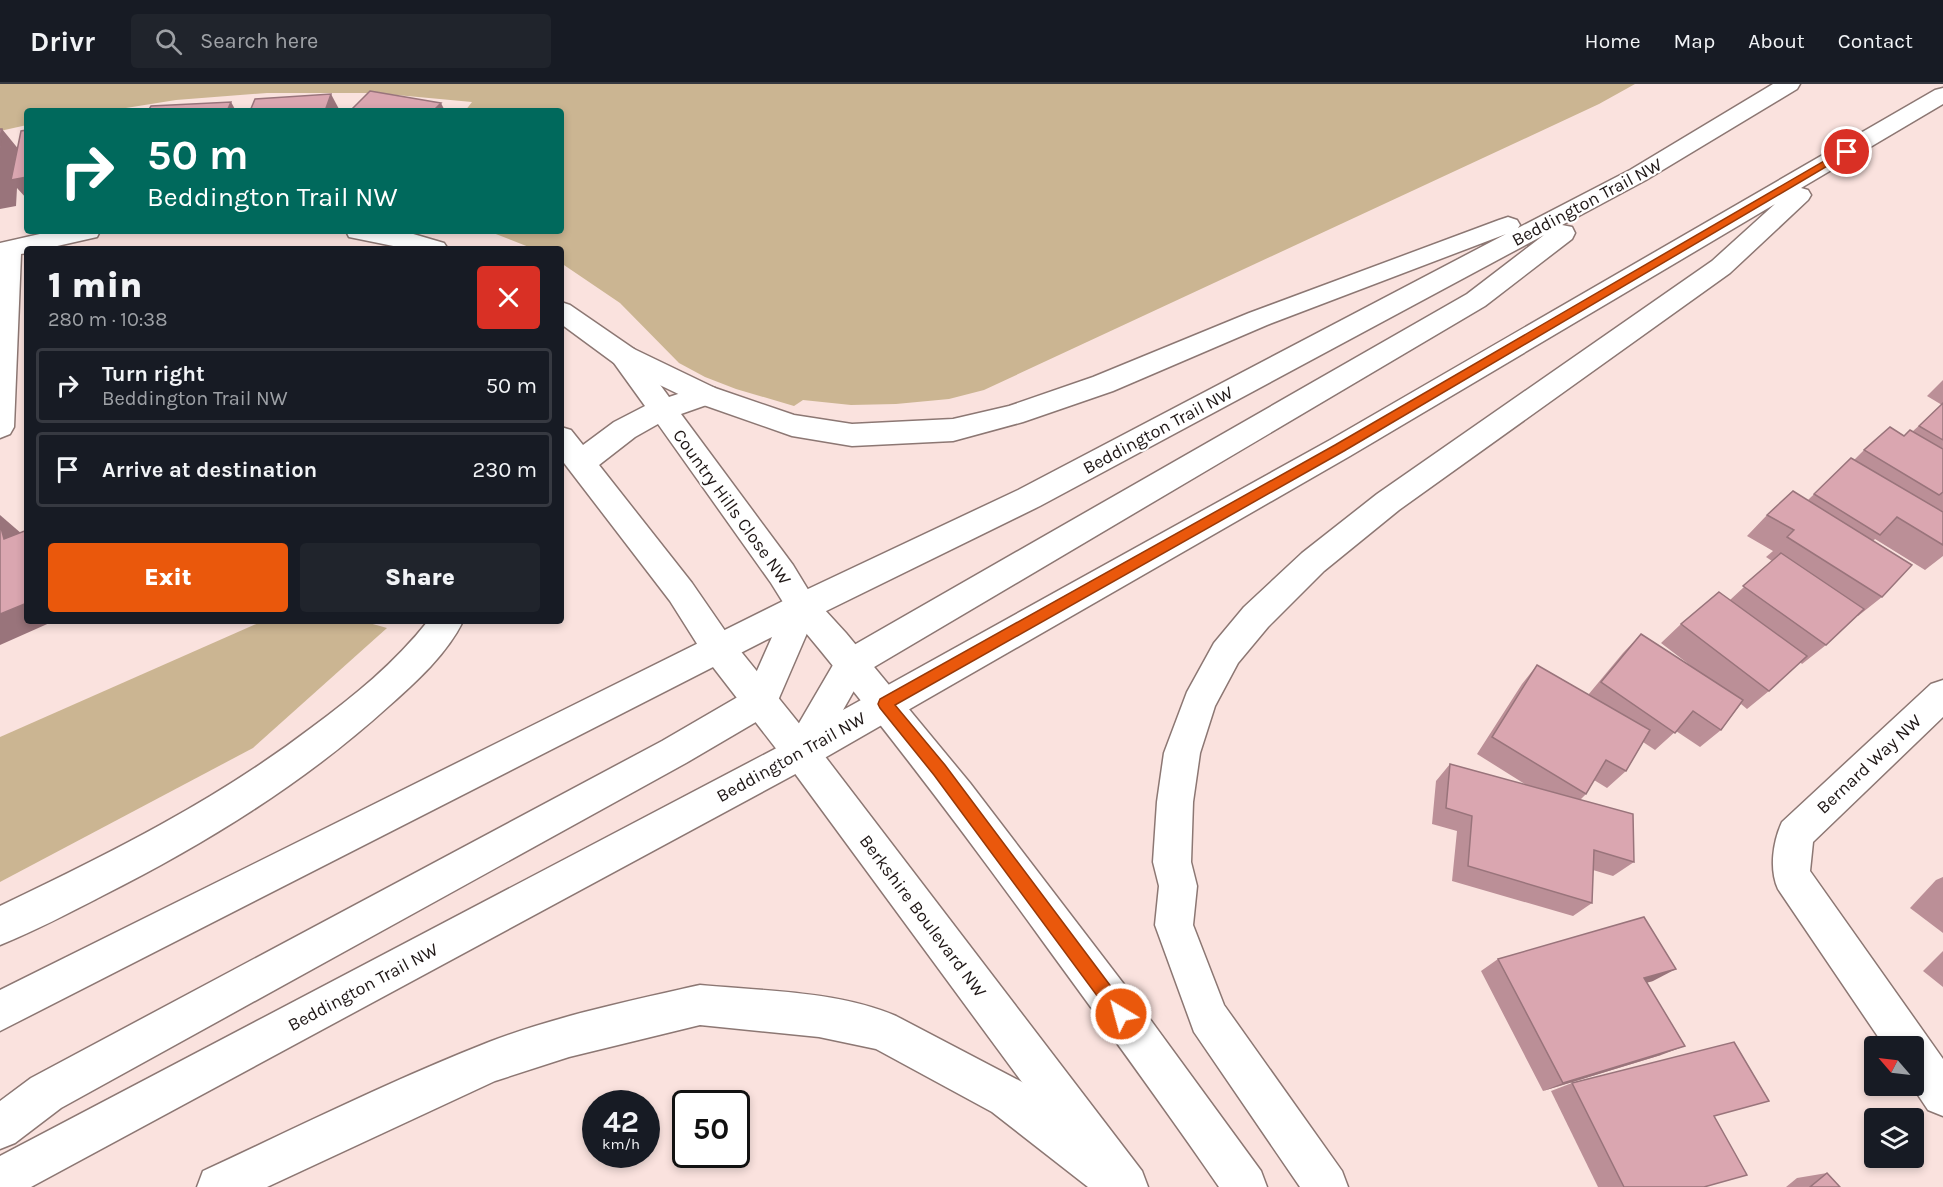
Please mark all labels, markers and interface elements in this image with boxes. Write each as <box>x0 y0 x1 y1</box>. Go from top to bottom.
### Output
search box <box>131 14 551 68</box>
text: Drivr <box>30 25 95 58</box>
icon: search <box>152 25 185 58</box>
text: Search here <box>200 28 318 54</box>
text: Home <box>1585 29 1641 53</box>
text: Map <box>1674 29 1715 53</box>
text: About <box>1748 29 1805 53</box>
text: Contact <box>1838 29 1913 53</box>
pin <box>1821 126 1872 177</box>
text: 50 m <box>147 130 249 180</box>
icon: right <box>48 132 126 210</box>
icon: arrive <box>1830 135 1863 168</box>
street label: Beddington Trail NW <box>1508 153 1666 251</box>
text: Beddington Trail NW <box>147 181 398 213</box>
text: 1 min <box>48 264 142 306</box>
button: close <box>477 266 540 329</box>
text: 280 m · 10:38 <box>48 308 167 331</box>
text: Turn right <box>102 361 205 387</box>
icon: right <box>51 369 84 402</box>
text: 50 m <box>486 373 537 399</box>
street label: Beddington Trail NW <box>1079 381 1237 479</box>
text: Beddington Trail NW <box>102 387 288 410</box>
street label: Country Hills Close NW <box>668 425 796 589</box>
icon: arrive <box>51 453 84 486</box>
text: Arrive at destination <box>102 457 317 483</box>
text: 230 m <box>472 457 537 483</box>
button: Exit <box>48 543 288 612</box>
button: Share <box>300 543 540 612</box>
street label: Beddington Trail NW <box>713 707 869 807</box>
street label: Bernard Way NW <box>1812 710 1926 818</box>
street label: Berkshire Boulevard NW <box>855 830 991 1002</box>
street label: Beddington Trail NW <box>284 938 442 1036</box>
position arrow <box>1089 982 1153 1046</box>
north arrow <box>1864 1036 1924 1096</box>
map controls <box>1864 1036 1924 1168</box>
speed limit sign: 50 <box>672 1090 750 1168</box>
text: 42 <box>603 1104 639 1140</box>
button: layers <box>1864 1108 1924 1168</box>
text: km/h <box>602 1135 640 1153</box>

